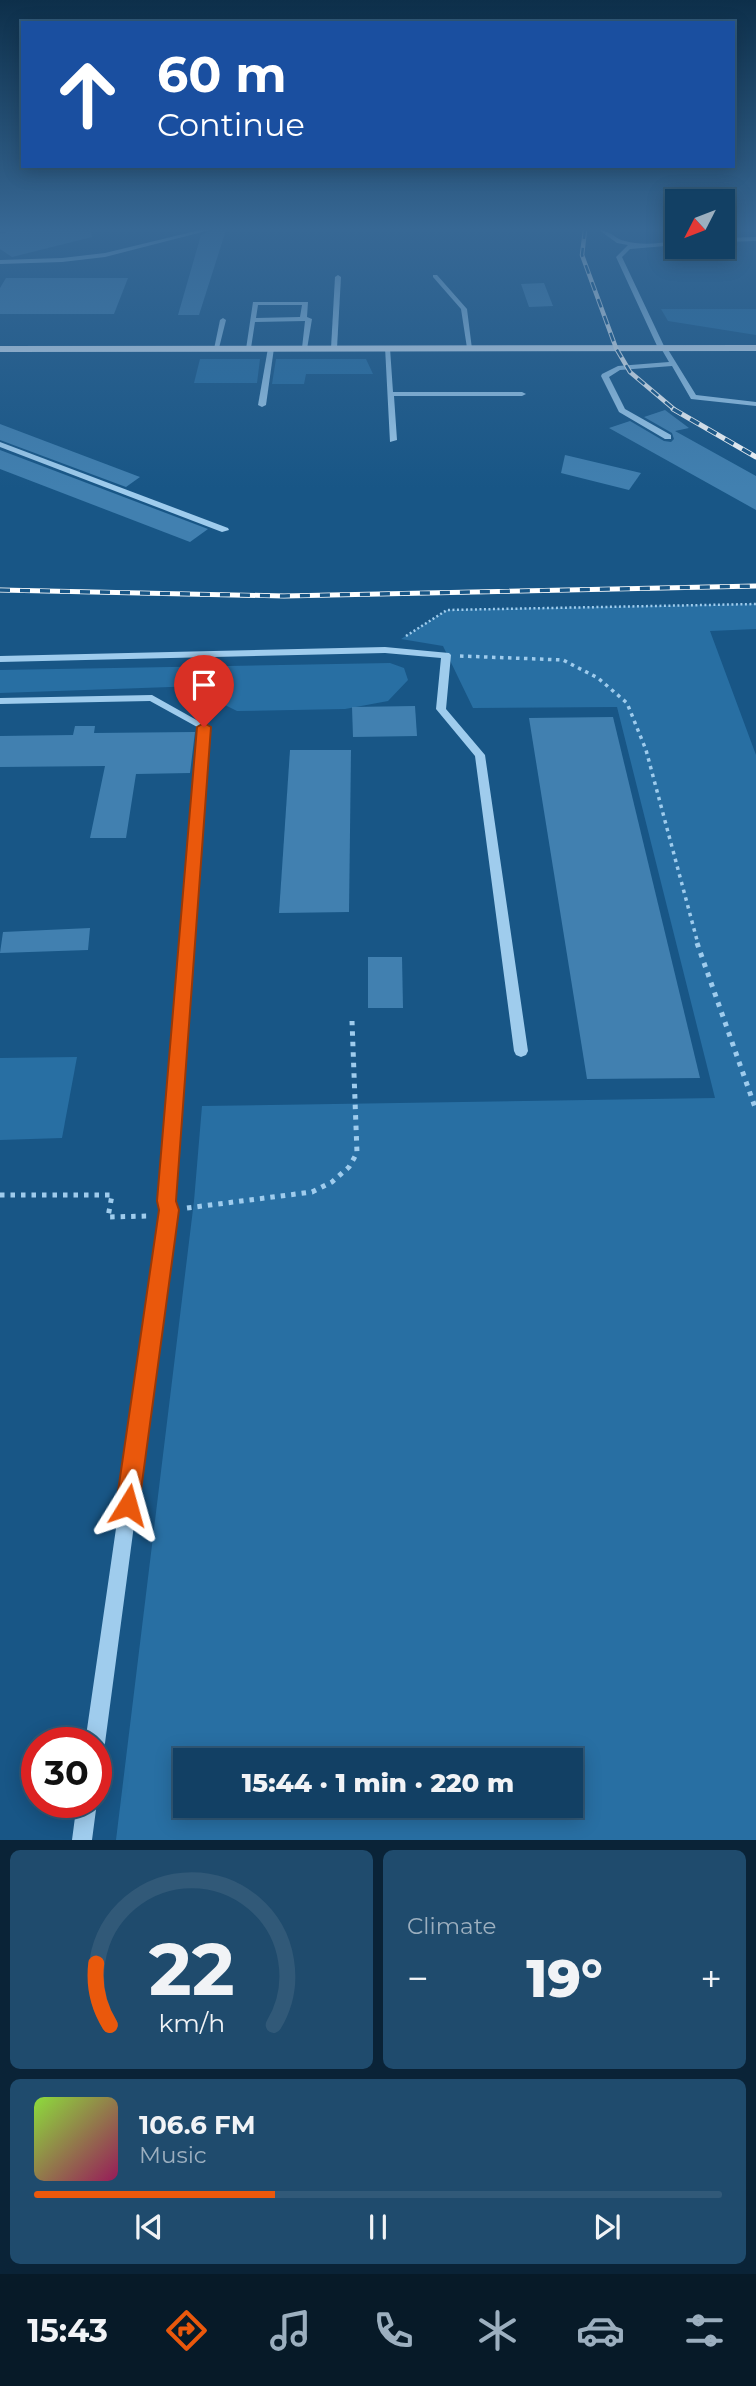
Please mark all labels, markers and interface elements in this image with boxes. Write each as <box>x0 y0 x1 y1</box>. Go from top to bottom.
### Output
text: 60 m <box>157 45 287 104</box>
icon: ahead <box>42 49 133 140</box>
text: Continue <box>157 105 305 144</box>
north arrow <box>665 189 735 259</box>
map controls <box>665 189 735 259</box>
pin <box>174 655 234 727</box>
icon: arrive <box>185 666 223 704</box>
position arrow <box>91 1468 165 1542</box>
speed limit sign: 30 <box>21 1727 112 1818</box>
text: 15:44 · 1 min · 220 m <box>242 1767 514 1799</box>
text: Climate <box>407 1912 496 1940</box>
text: 22 <box>149 1926 234 2014</box>
text: 19° <box>526 1947 603 2010</box>
text: − <box>407 1955 429 2002</box>
text: + <box>700 1955 722 2002</box>
text: km/h <box>158 2008 225 2038</box>
text: 106.6 FM <box>139 2109 256 2141</box>
text: Music <box>139 2141 207 2169</box>
icon: previous <box>130 2208 168 2246</box>
icon: pause <box>359 2208 397 2246</box>
icon: next <box>588 2208 626 2246</box>
icon: directions <box>162 2306 211 2355</box>
icon: music <box>266 2306 315 2355</box>
icon: phone <box>369 2306 418 2355</box>
icon: climate <box>473 2306 522 2355</box>
icon: car <box>576 2306 625 2355</box>
icon: filters <box>680 2306 729 2355</box>
text: 15:43 <box>27 2311 108 2350</box>

